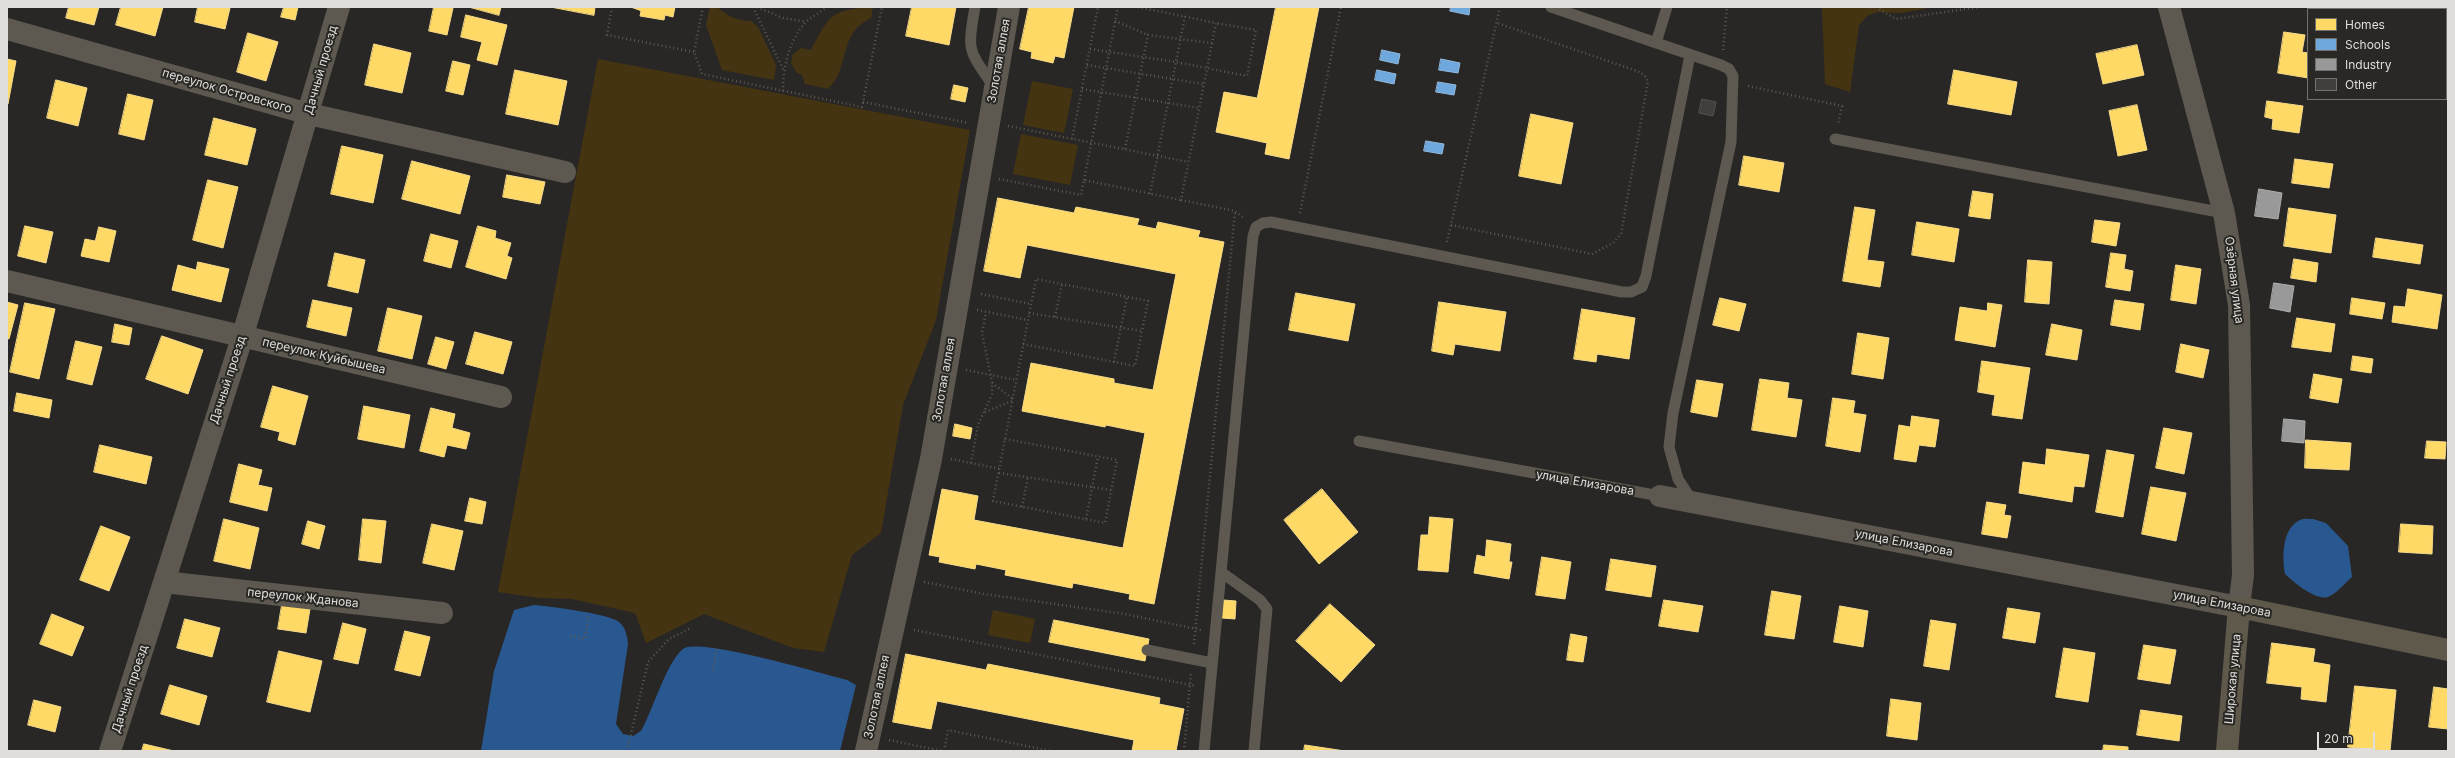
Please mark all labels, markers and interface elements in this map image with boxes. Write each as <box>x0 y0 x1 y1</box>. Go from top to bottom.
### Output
legend <box>2307 8 2447 100</box>
text: Homes <box>2345 17 2385 32</box>
street label: Золотая аллея <box>985 18 1013 104</box>
street label: Дачный проезд <box>301 24 341 116</box>
text: Schools <box>2345 37 2390 52</box>
text: Industry <box>2345 57 2391 72</box>
street label: переулок Островского <box>161 66 293 116</box>
text: Other <box>2345 77 2377 92</box>
street label: Озёрная улица <box>2222 236 2246 324</box>
street label: Дачный проезд <box>207 334 249 426</box>
street label: переулок Куйбышева <box>261 335 387 377</box>
street label: Золотая аллея <box>930 337 958 423</box>
street label: улица Елизарова <box>1535 467 1635 499</box>
street label: улица Елизарова <box>1854 526 1954 560</box>
street label: переулок Жданова <box>247 585 359 611</box>
street label: улица Елизарова <box>2172 587 2272 621</box>
street label: Широкая улица <box>2222 633 2244 725</box>
street label: Дачный проезд <box>109 643 151 735</box>
street label: Золотая аллея <box>861 654 893 740</box>
scale bar <box>2319 724 2377 750</box>
text: 20 m <box>2324 731 2353 746</box>

